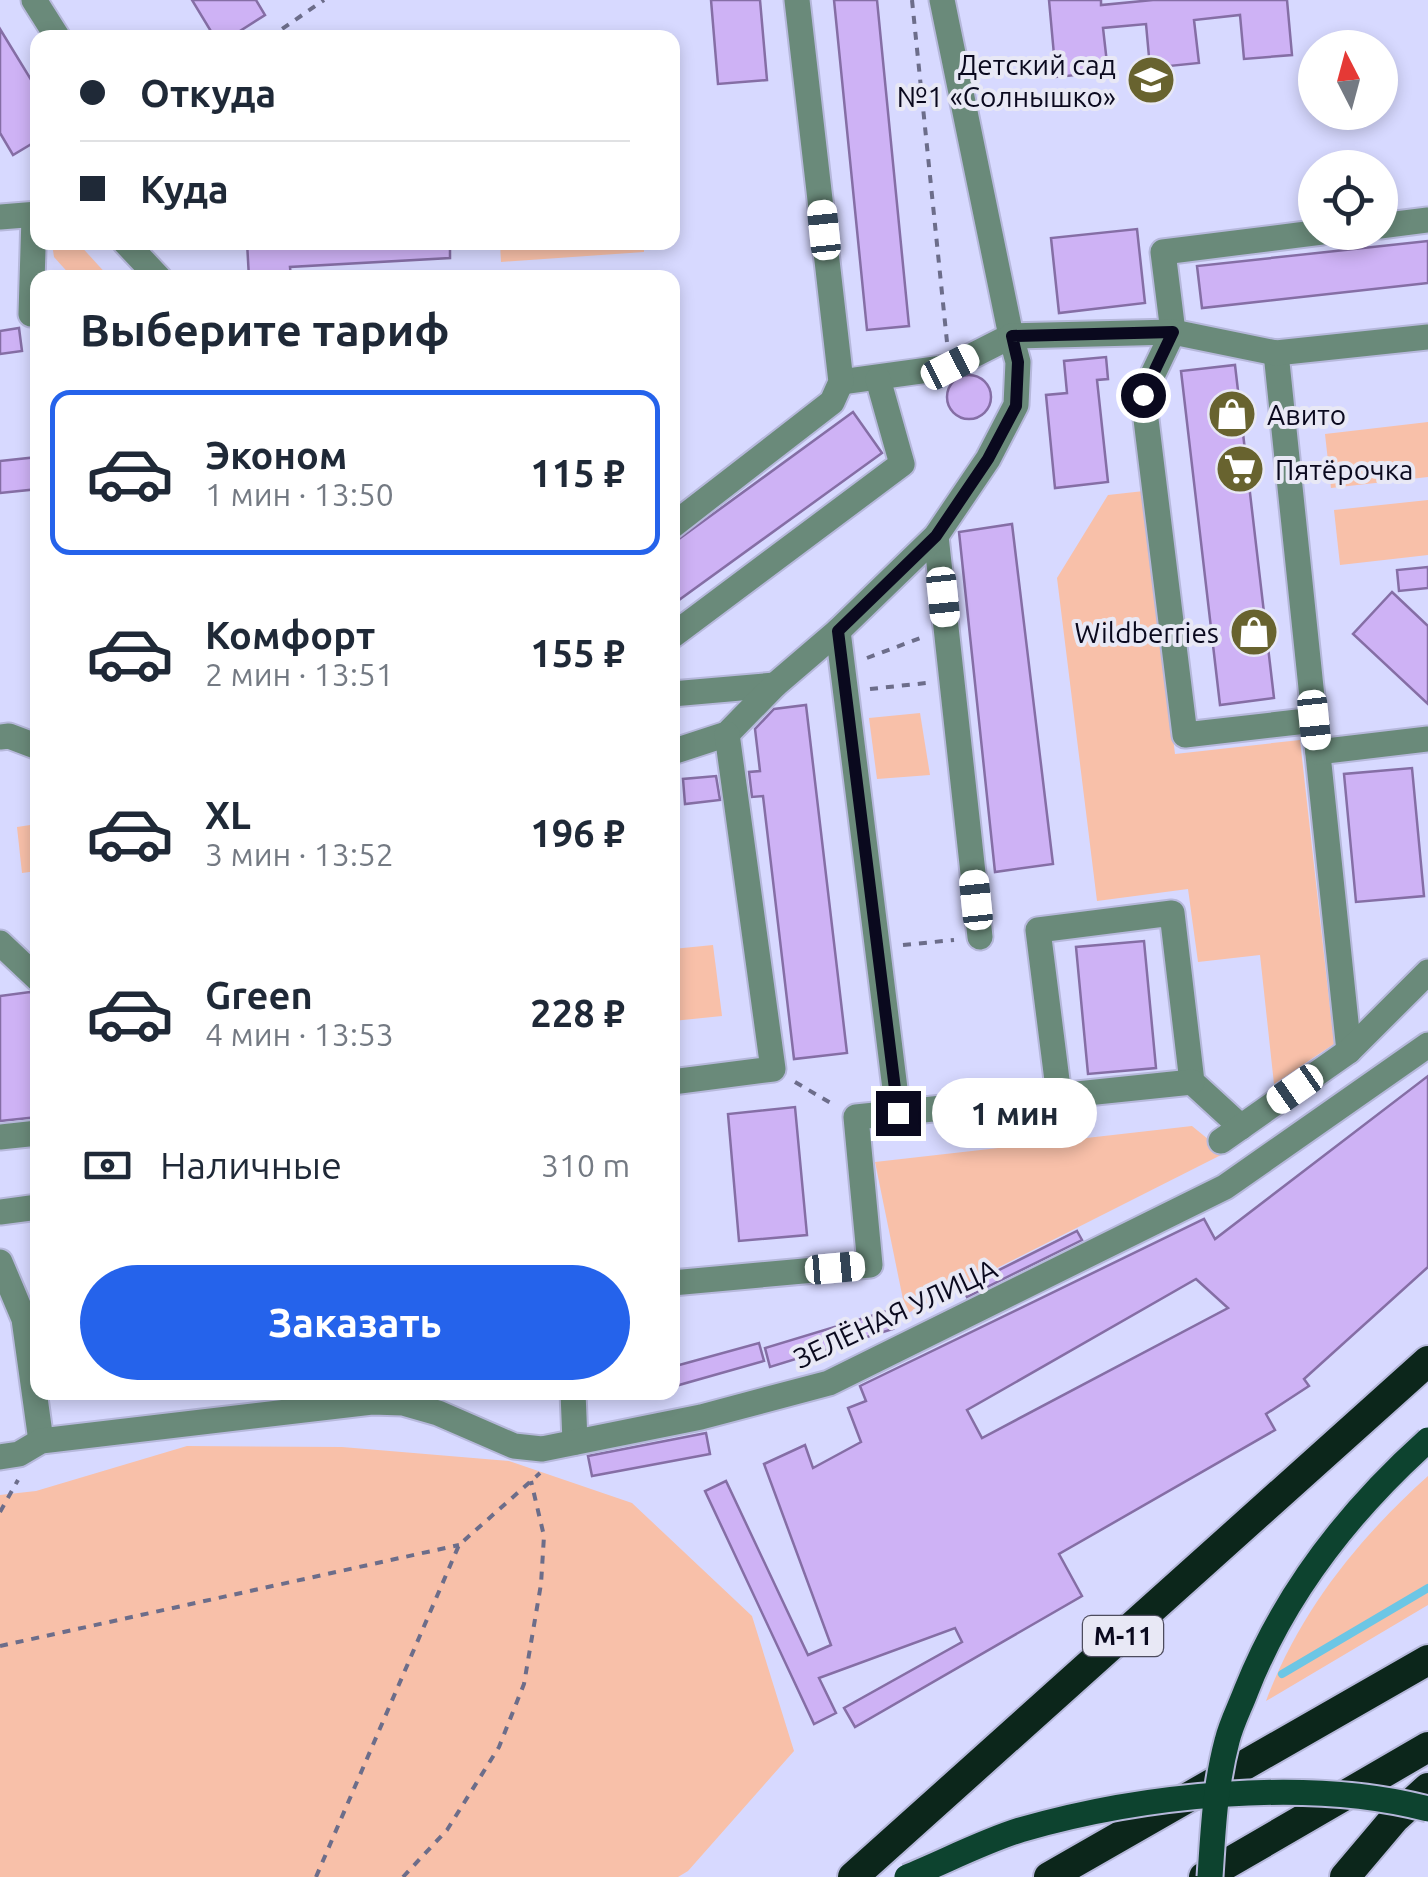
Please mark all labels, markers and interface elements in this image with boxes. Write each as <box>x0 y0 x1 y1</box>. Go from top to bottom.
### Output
north arrow <box>1298 30 1398 130</box>
map controls <box>1298 30 1398 250</box>
place label: Детский сад №1 «Солнышко» <box>897 49 1116 112</box>
school or university icon: Детский сад №1 «Солнышко» <box>1125 54 1177 106</box>
text: Откуда <box>140 72 276 114</box>
button: locate <box>1298 150 1398 250</box>
text: Куда <box>140 168 229 210</box>
car <box>806 199 842 261</box>
text: Выберите тариф <box>80 304 450 355</box>
car <box>916 340 984 394</box>
route start <box>1121 373 1166 418</box>
shop icon: Авито <box>1206 388 1258 440</box>
place label: Авито <box>1267 399 1346 430</box>
icon: car <box>85 428 175 518</box>
text: Эконом <box>205 434 347 476</box>
supermarket icon: Пятёрочка <box>1214 443 1266 495</box>
text: 115 ₽ <box>530 452 625 494</box>
place label: Пятёрочка <box>1275 454 1414 485</box>
text: 1 мин · 13:50 <box>205 476 394 512</box>
car <box>925 566 961 628</box>
shop icon: Wildberries <box>1228 606 1280 658</box>
icon: car <box>85 608 175 698</box>
text: Комфорт <box>205 614 375 656</box>
place label: Wildberries <box>1075 617 1219 648</box>
text: 155 ₽ <box>530 632 625 674</box>
text: 2 мин · 13:51 <box>205 656 394 692</box>
car <box>1296 689 1332 751</box>
icon: car <box>85 788 175 878</box>
text: XL <box>205 794 251 836</box>
text: 196 ₽ <box>530 812 625 854</box>
text: 3 мин · 13:52 <box>205 836 394 872</box>
car <box>958 869 994 931</box>
icon: car <box>85 968 175 1058</box>
text: Green <box>205 974 313 1016</box>
text: 228 ₽ <box>530 992 625 1034</box>
text: 4 мин · 13:53 <box>205 1016 394 1052</box>
car <box>1262 1060 1328 1118</box>
callout: 1 мин <box>933 1078 1098 1148</box>
route end <box>876 1091 921 1136</box>
text: 1 мин <box>970 1095 1059 1131</box>
icon: cash <box>80 1138 135 1193</box>
text: Наличные <box>160 1144 342 1186</box>
text: 310 m <box>541 1147 630 1183</box>
car <box>804 1250 866 1286</box>
street label: ЗЕЛЁНАЯ УЛИЦА <box>788 1252 1002 1374</box>
button: Заказать <box>80 1265 630 1380</box>
road number: М-11 <box>1083 1616 1163 1656</box>

